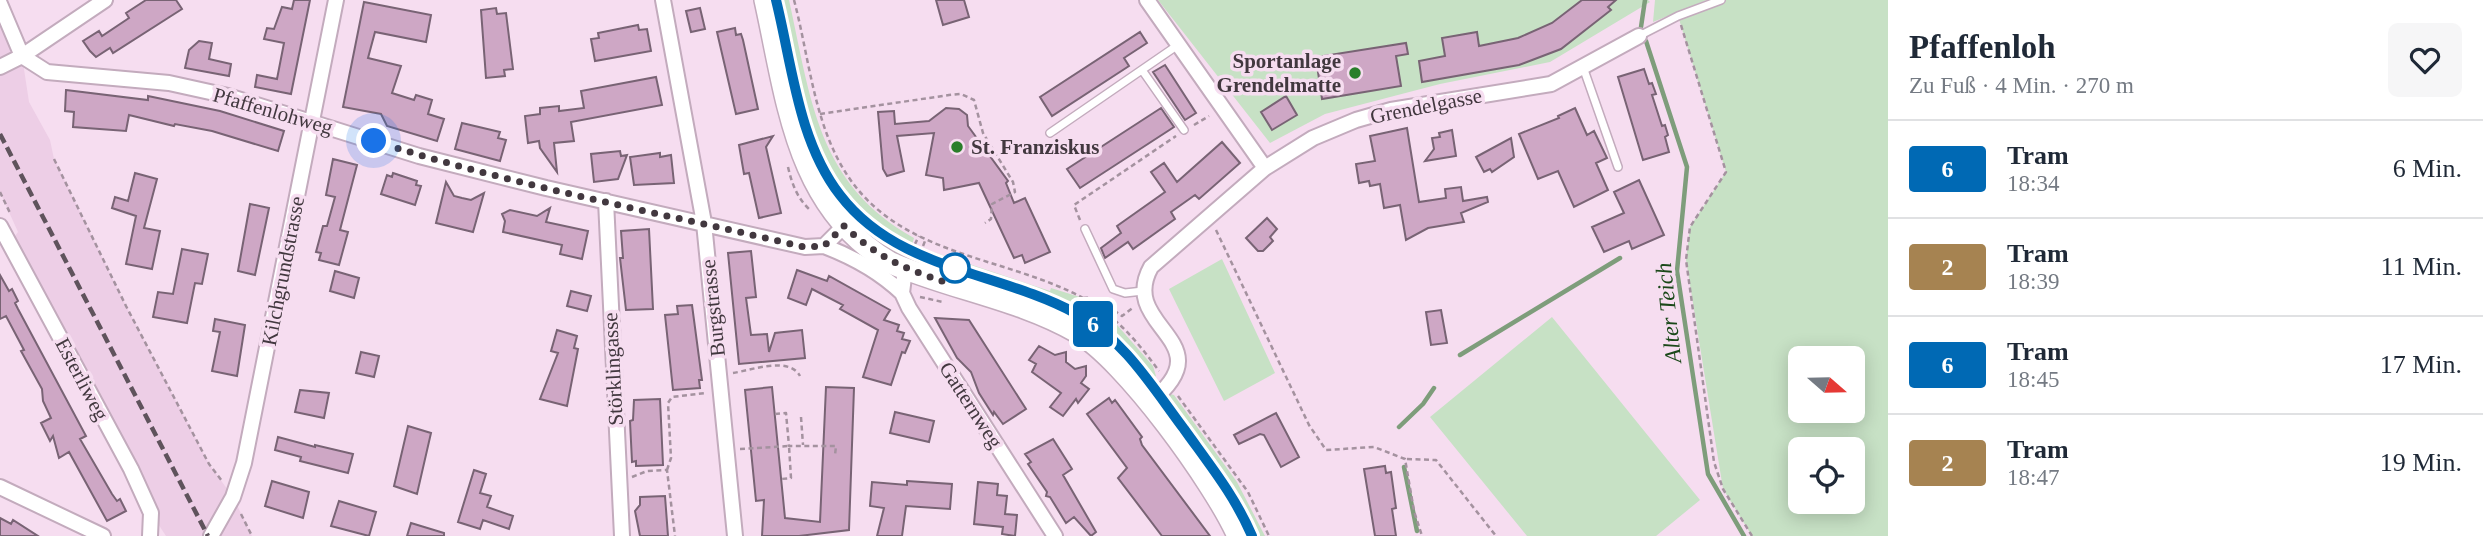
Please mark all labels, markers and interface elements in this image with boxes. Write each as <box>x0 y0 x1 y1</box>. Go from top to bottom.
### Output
button: heart <box>2388 23 2462 97</box>
text: Pfaffenloh <box>1909 29 2056 65</box>
place label: Sportanlage Grendelmatte <box>1217 49 1341 97</box>
marker: Sportanlage Grendelmatte <box>1347 65 1363 81</box>
text: Zu Fuß · 4 Min. · 270 m <box>1909 73 2134 98</box>
street label: Pfaffenlohweg <box>210 82 336 140</box>
street label: Grendelgasse <box>1368 83 1484 129</box>
your location <box>356 123 391 158</box>
place label: St. Franziskus <box>971 135 1099 159</box>
marker: St. Franziskus <box>949 139 965 155</box>
text: Tram <box>2007 141 2069 170</box>
text: 6 Min. <box>2393 154 2462 183</box>
text: 6 <box>1942 156 1954 182</box>
text: 18:34 <box>2007 171 2059 196</box>
street label: Kilchgrundstrasse <box>257 194 309 348</box>
text: Tram <box>2007 239 2069 268</box>
text: 11 Min. <box>2381 252 2462 281</box>
unlabelled marker <box>940 253 970 283</box>
text: 2 <box>1942 254 1954 280</box>
street label: Burgstrasse <box>696 258 730 358</box>
water label: Alter Teich <box>1651 262 1686 366</box>
text: 18:39 <box>2007 269 2059 294</box>
line badge: 6 <box>1070 301 1116 347</box>
text: 6 <box>1087 311 1099 337</box>
street label: Störklingasse <box>598 312 628 426</box>
street label: Esterliweg <box>50 334 114 425</box>
text: Tram <box>2007 337 2069 366</box>
north arrow <box>1788 346 1866 424</box>
map controls <box>1788 346 1865 514</box>
text: 17 Min. <box>2380 350 2462 379</box>
text: 6 <box>1942 352 1954 378</box>
street label: Gatternweg <box>934 357 1008 453</box>
text: 18:45 <box>2007 367 2059 392</box>
text: Tram <box>2007 435 2069 464</box>
button: locate <box>1788 437 1865 514</box>
text: 19 Min. <box>2380 448 2462 477</box>
text: 2 <box>1942 450 1954 476</box>
text: 18:47 <box>2007 465 2059 490</box>

